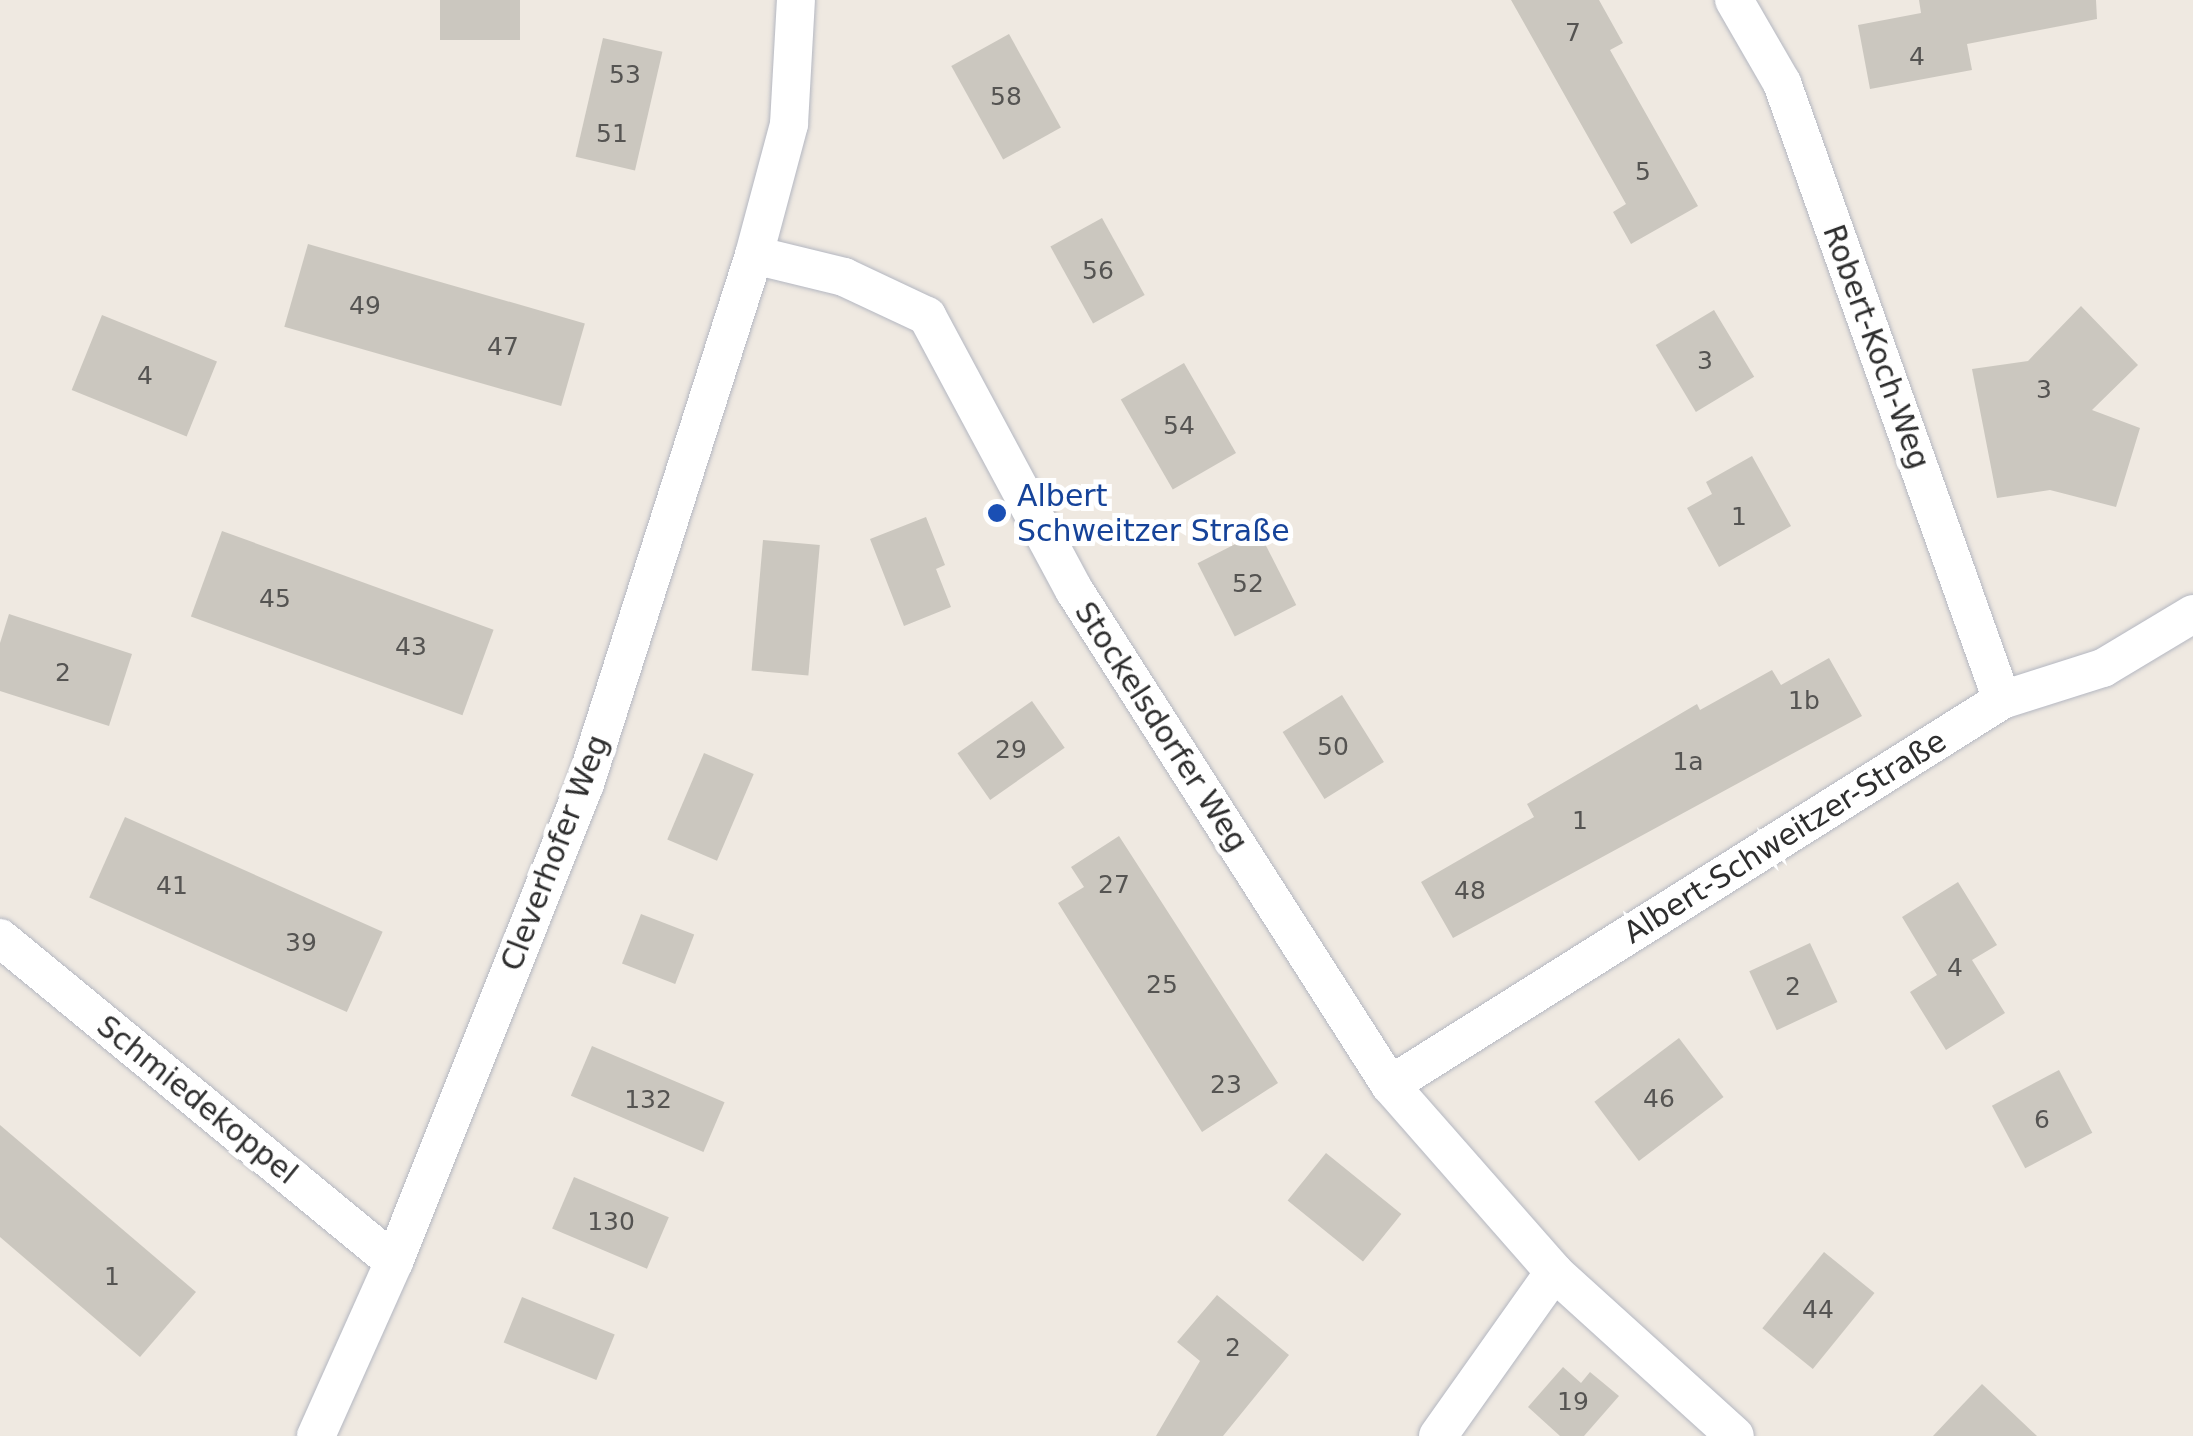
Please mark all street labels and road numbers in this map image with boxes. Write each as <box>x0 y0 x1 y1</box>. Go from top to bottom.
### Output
street label: Robert-Koch-Weg <box>1815 220 1937 474</box>
street label: Stockelsdorfer Weg <box>1067 595 1255 859</box>
street label: Albert-Schweitzer-Straße <box>1617 723 1953 951</box>
street label: Cleverhofer Weg <box>494 730 616 976</box>
street label: Schmiedekoppel <box>89 1008 305 1192</box>

